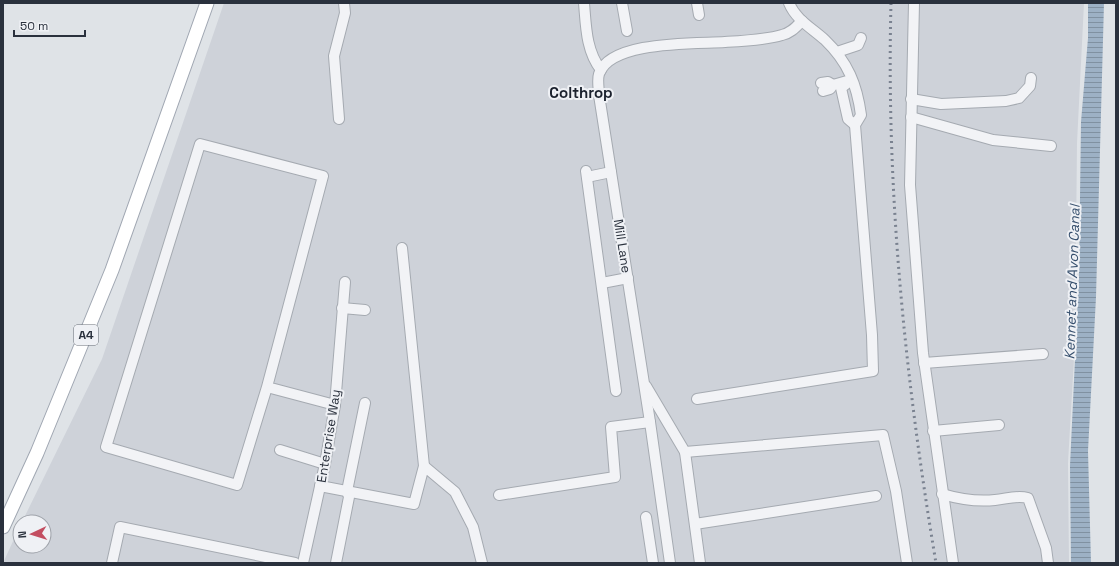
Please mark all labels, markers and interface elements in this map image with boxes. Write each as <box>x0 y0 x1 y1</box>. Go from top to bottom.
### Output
scale bar <box>14 12 85 38</box>
text: 50 m <box>20 18 48 34</box>
district label: Colthrop <box>549 83 613 102</box>
water label: Kennet and Avon Canal <box>1060 203 1084 360</box>
street label: Mill Lane <box>610 218 635 274</box>
road number: A4 <box>74 325 98 345</box>
street label: Enterprise Way <box>313 388 344 484</box>
north arrow <box>12 514 52 554</box>
text: N <box>15 531 29 539</box>

